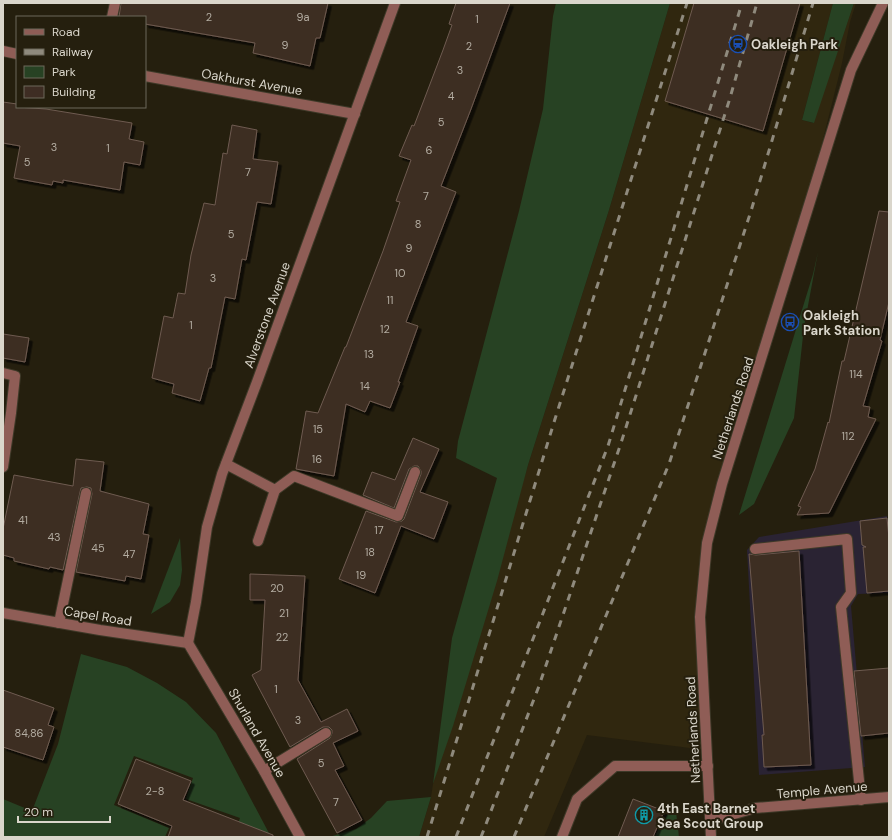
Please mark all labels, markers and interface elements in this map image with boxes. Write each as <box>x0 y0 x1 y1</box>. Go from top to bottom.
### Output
house number: 2 <box>206 10 212 24</box>
house number: 9a <box>297 10 309 24</box>
house number: 1 <box>475 12 479 26</box>
legend <box>16 16 146 108</box>
text: Road <box>52 24 80 40</box>
station icon: Oakleigh Park <box>728 34 748 54</box>
place label: Oakleigh Park <box>751 36 839 53</box>
house number: 9 <box>282 38 289 52</box>
house number: 2 <box>466 39 472 53</box>
text: Railway <box>52 44 93 60</box>
house number: 3 <box>457 63 463 77</box>
text: Park <box>52 64 76 80</box>
street label: Oakhurst Avenue <box>200 65 304 99</box>
text: Building <box>52 84 96 100</box>
house number: 4 <box>448 89 455 103</box>
house number: 5 <box>438 115 445 129</box>
house number: 3 <box>51 140 57 154</box>
house number: 1 <box>106 141 110 155</box>
house number: 6 <box>426 143 433 157</box>
house number: 5 <box>24 155 31 169</box>
house number: 7 <box>245 165 251 179</box>
house number: 7 <box>423 189 429 203</box>
house number: 8 <box>415 217 421 231</box>
house number: 5 <box>228 227 235 241</box>
house number: 9 <box>406 241 413 255</box>
street label: Alverstone Avenue <box>240 260 294 370</box>
house number: 10 <box>395 266 405 280</box>
house number: 3 <box>210 271 216 285</box>
house number: 11 <box>387 293 393 307</box>
place label: Oakleigh Park Station <box>803 307 880 339</box>
bus stop icon: Oakleigh Park Station <box>780 312 800 332</box>
house number: 1 <box>189 318 193 332</box>
house number: 12 <box>380 322 390 336</box>
house number: 13 <box>364 347 374 361</box>
street label: Netherlands Road <box>708 355 758 461</box>
house number: 114 <box>849 367 863 381</box>
house number: 14 <box>360 379 370 393</box>
house number: 15 <box>313 422 323 436</box>
house number: 112 <box>841 429 855 443</box>
house number: 16 <box>312 452 322 466</box>
house number: 41 <box>18 513 28 527</box>
house number: 17 <box>374 523 384 537</box>
house number: 43 <box>47 530 61 544</box>
house number: 45 <box>91 541 105 555</box>
house number: 18 <box>365 545 375 559</box>
house number: 47 <box>123 547 135 561</box>
house number: 19 <box>356 568 366 582</box>
house number: 20 <box>270 581 284 595</box>
street label: Capel Road <box>63 602 133 630</box>
house number: 21 <box>279 606 289 620</box>
house number: 22 <box>276 630 288 644</box>
street label: Netherlands Road <box>682 676 704 784</box>
house number: 1 <box>274 682 278 696</box>
street label: Shurland Avenue <box>225 685 289 781</box>
house number: 3 <box>295 713 301 727</box>
house number: 84,86 <box>15 726 44 740</box>
house number: 5 <box>318 756 325 770</box>
street label: Temple Avenue <box>776 778 868 802</box>
house number: 2-8 <box>146 784 164 798</box>
house number: 7 <box>333 795 339 809</box>
scale bar <box>18 798 110 824</box>
place label: 4th East Barnet Sea Scout Group <box>657 800 764 832</box>
text: 20 m <box>24 804 53 820</box>
building icon: 4th East Barnet Sea Scout Group <box>634 805 654 825</box>

